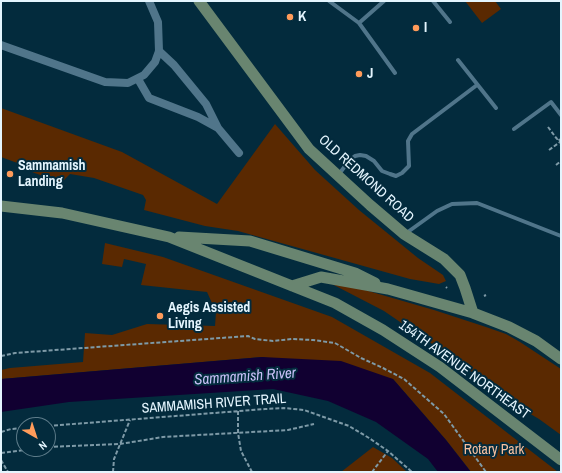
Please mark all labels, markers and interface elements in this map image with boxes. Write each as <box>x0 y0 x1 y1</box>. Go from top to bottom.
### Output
place label: K <box>298 9 306 25</box>
marker: K <box>285 12 295 22</box>
place label: I <box>424 20 427 36</box>
marker: I <box>411 23 421 33</box>
place label: J <box>367 66 373 82</box>
marker: J <box>354 69 364 79</box>
street label: OLD REDMOND ROAD <box>315 132 417 226</box>
place label: Sammamish Landing <box>18 158 86 190</box>
marker: Sammamish Landing <box>5 169 15 179</box>
place label: Aegis Assisted Living <box>168 300 250 332</box>
marker: Aegis Assisted Living <box>155 311 165 321</box>
street label: 154TH AVENUE NORTHEAST <box>395 317 533 423</box>
water label: Sammamish River <box>194 364 296 390</box>
street label: SAMMAMISH RIVER TRAIL <box>141 391 287 417</box>
north arrow <box>16 417 56 457</box>
text: N <box>36 438 50 453</box>
park label: Rotary Park <box>464 442 524 458</box>

